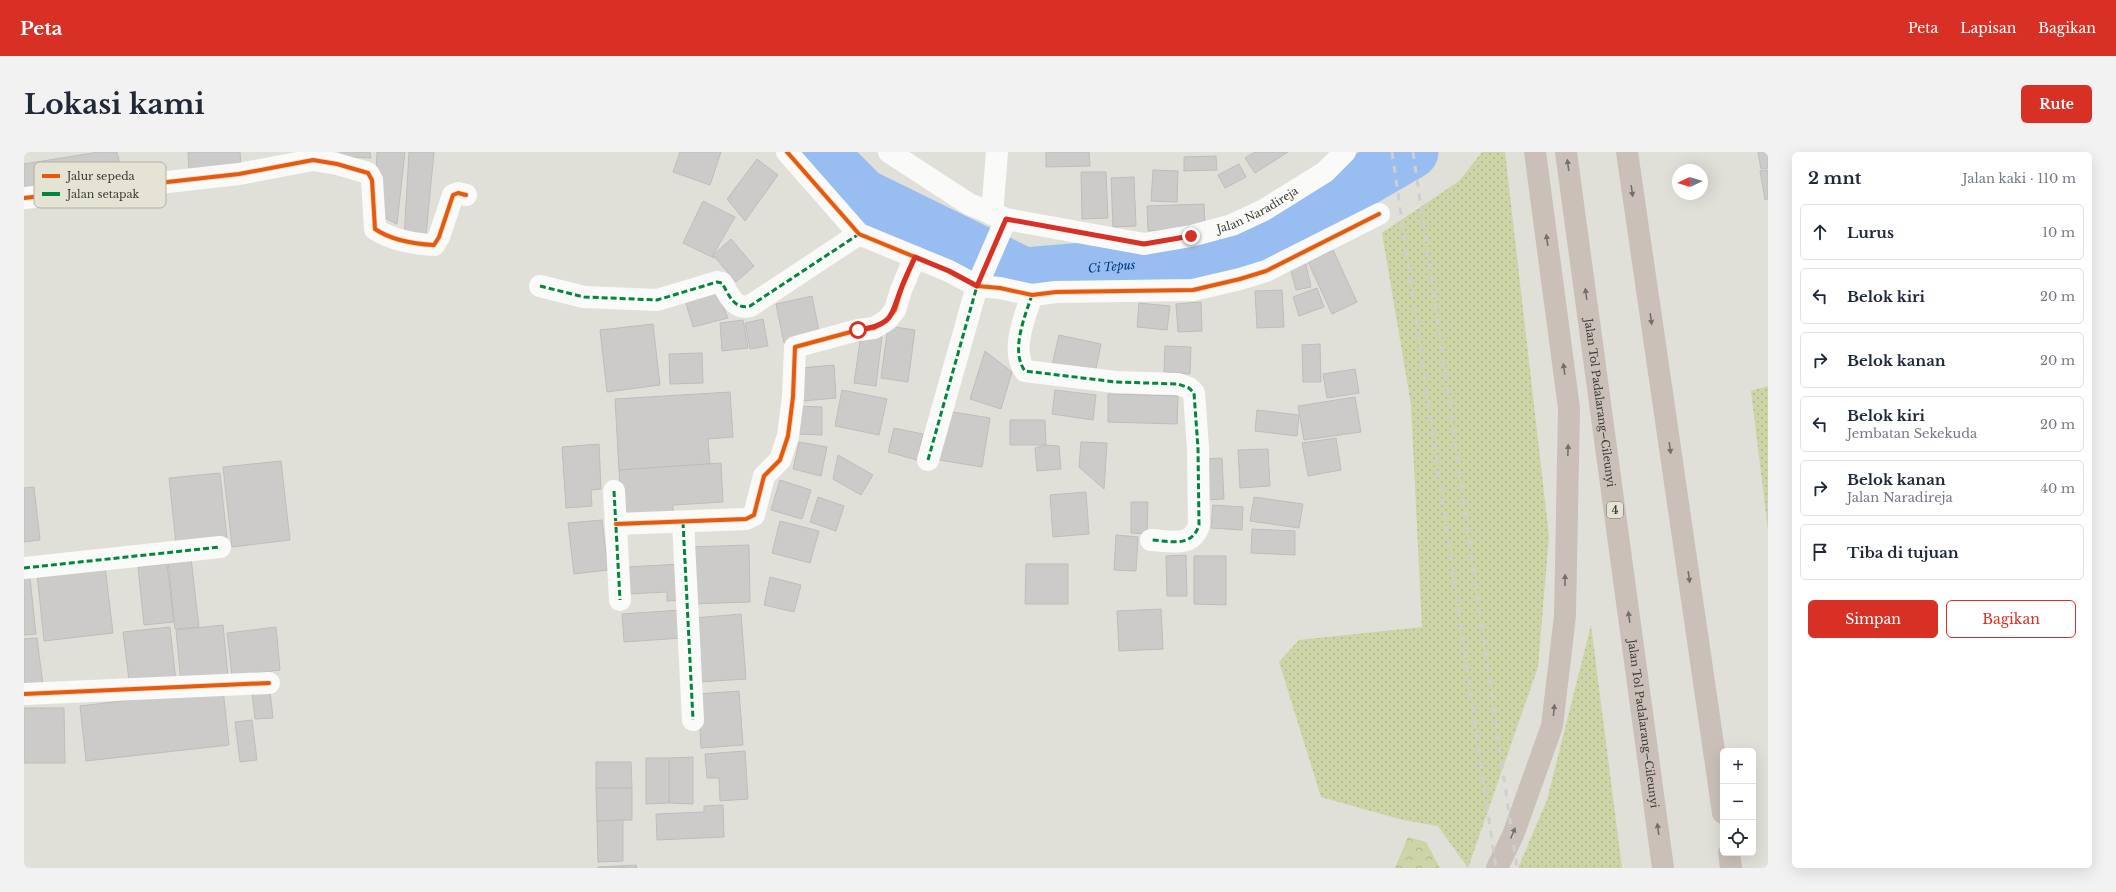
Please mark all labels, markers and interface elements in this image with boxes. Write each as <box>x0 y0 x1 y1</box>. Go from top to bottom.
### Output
text: Peta <box>20 17 62 40</box>
text: Peta <box>1908 19 1938 37</box>
text: Lapisan <box>1960 19 2016 37</box>
text: Bagikan <box>2038 19 2096 37</box>
button: Rute <box>2021 85 2092 123</box>
text: Lokasi kami <box>24 87 205 122</box>
one-way arrow <box>1565 159 1571 171</box>
legend <box>34 162 166 208</box>
north arrow <box>1672 164 1708 200</box>
text: 2 mnt <box>1808 168 1861 189</box>
text: Jalur sepeda <box>65 169 136 183</box>
text: Jalan kaki · 110 m <box>1963 170 2076 187</box>
street label: Jalan Naradireja <box>1213 183 1301 236</box>
one-way arrow <box>1629 185 1635 197</box>
text: Jalan setapak <box>65 187 140 201</box>
icon: ahead <box>1809 221 1831 243</box>
text: Lurus <box>1847 223 1894 242</box>
text: 10 m <box>2042 224 2075 241</box>
route end <box>1182 227 1200 245</box>
one-way arrow <box>1544 234 1550 246</box>
water label: Ci Tepus <box>1087 257 1136 276</box>
icon: left <box>1809 285 1831 307</box>
text: Belok kiri <box>1847 287 1925 306</box>
one-way arrow <box>1582 288 1589 300</box>
text: 20 m <box>2040 288 2075 305</box>
one-way arrow <box>1648 313 1654 325</box>
street label: Jalan Tol Padalarang–Cileunyi <box>1581 316 1618 488</box>
route start <box>849 321 867 339</box>
icon: right <box>1809 349 1831 371</box>
text: Belok kanan <box>1847 351 1946 370</box>
text: 20 m <box>2040 352 2075 369</box>
one-way arrow <box>1561 363 1567 375</box>
text: Belok kiri <box>1847 406 1925 425</box>
icon: left <box>1809 413 1831 435</box>
text: 20 m <box>2040 416 2075 433</box>
text: Jembatan Sekekuda <box>1847 425 1977 442</box>
one-way arrow <box>1667 442 1673 454</box>
one-way arrow <box>1564 444 1571 456</box>
text: Belok kanan <box>1847 470 1946 489</box>
icon: right <box>1809 477 1831 499</box>
text: 40 m <box>2040 480 2075 497</box>
text: Jalan Naradireja <box>1847 489 1953 506</box>
road number: 4 <box>1607 502 1623 518</box>
icon: arrive <box>1809 541 1831 563</box>
text: Tiba di tujuan <box>1847 543 1959 562</box>
one-way arrow <box>1686 570 1692 583</box>
one-way arrow <box>1562 573 1568 586</box>
button: Simpan <box>1808 600 1938 638</box>
button: Bagikan <box>1946 600 2076 638</box>
one-way arrow <box>1626 611 1632 623</box>
street label: Jalan Tol Padalarang–Cileunyi <box>1625 637 1662 809</box>
one-way arrow <box>1551 704 1557 716</box>
map controls <box>1720 748 1756 856</box>
button: + <box>1720 748 1756 784</box>
button: − <box>1720 784 1756 820</box>
button: locate <box>1720 820 1756 856</box>
one-way arrow <box>1655 823 1661 835</box>
one-way arrow <box>1511 826 1517 838</box>

